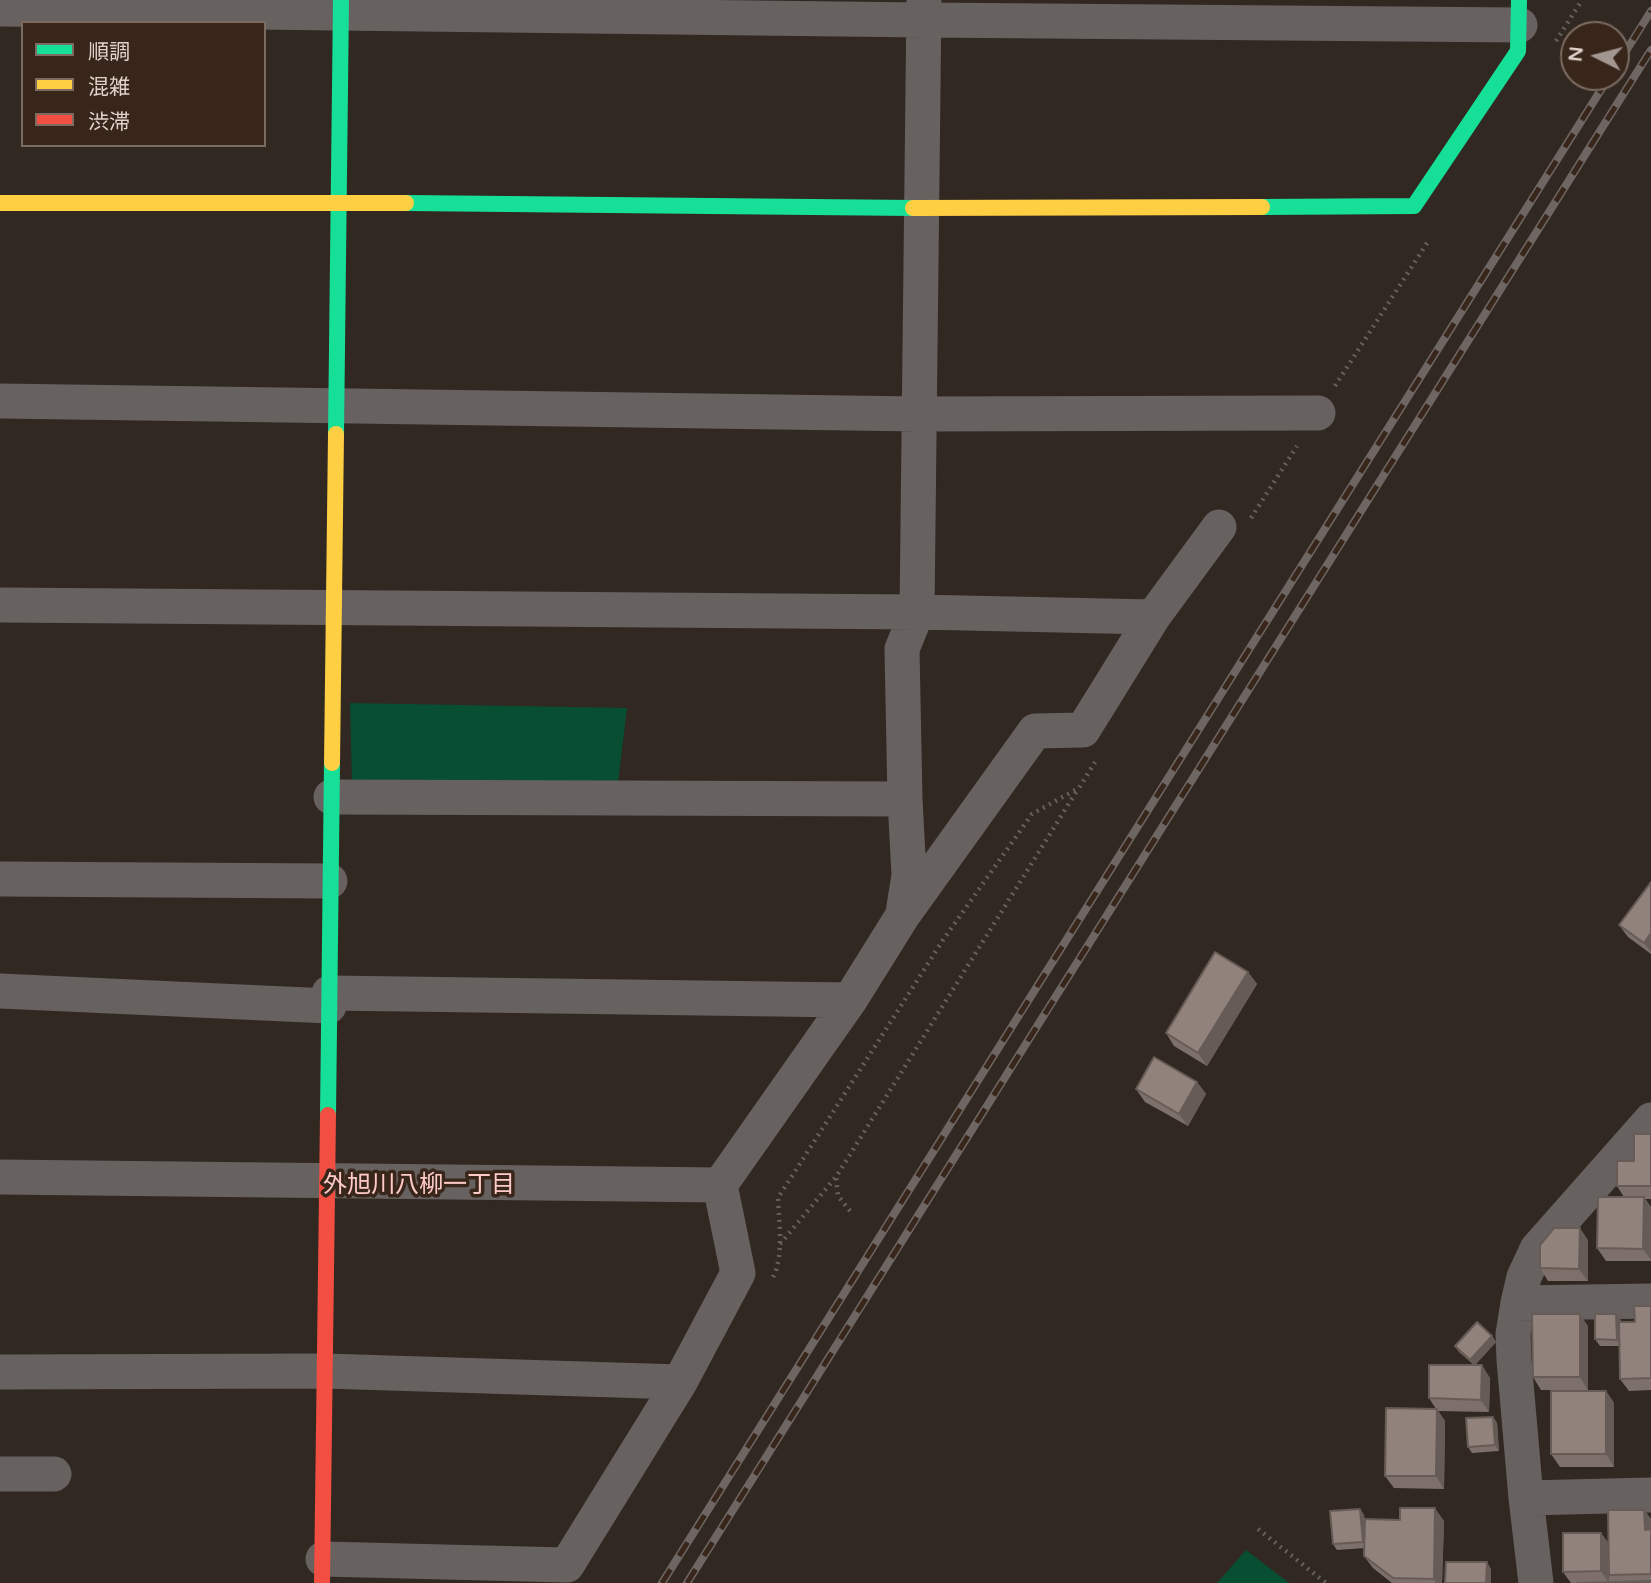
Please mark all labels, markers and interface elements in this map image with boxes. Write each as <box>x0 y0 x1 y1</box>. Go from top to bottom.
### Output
legend <box>21 21 266 147</box>
north arrow <box>1560 21 1630 91</box>
text: 順調 <box>88 40 130 65</box>
text: N <box>1564 45 1588 63</box>
text: 混雑 <box>88 75 130 100</box>
text: 渋滞 <box>88 110 130 135</box>
district label: 外旭川八柳一丁目 <box>323 1172 515 1200</box>

